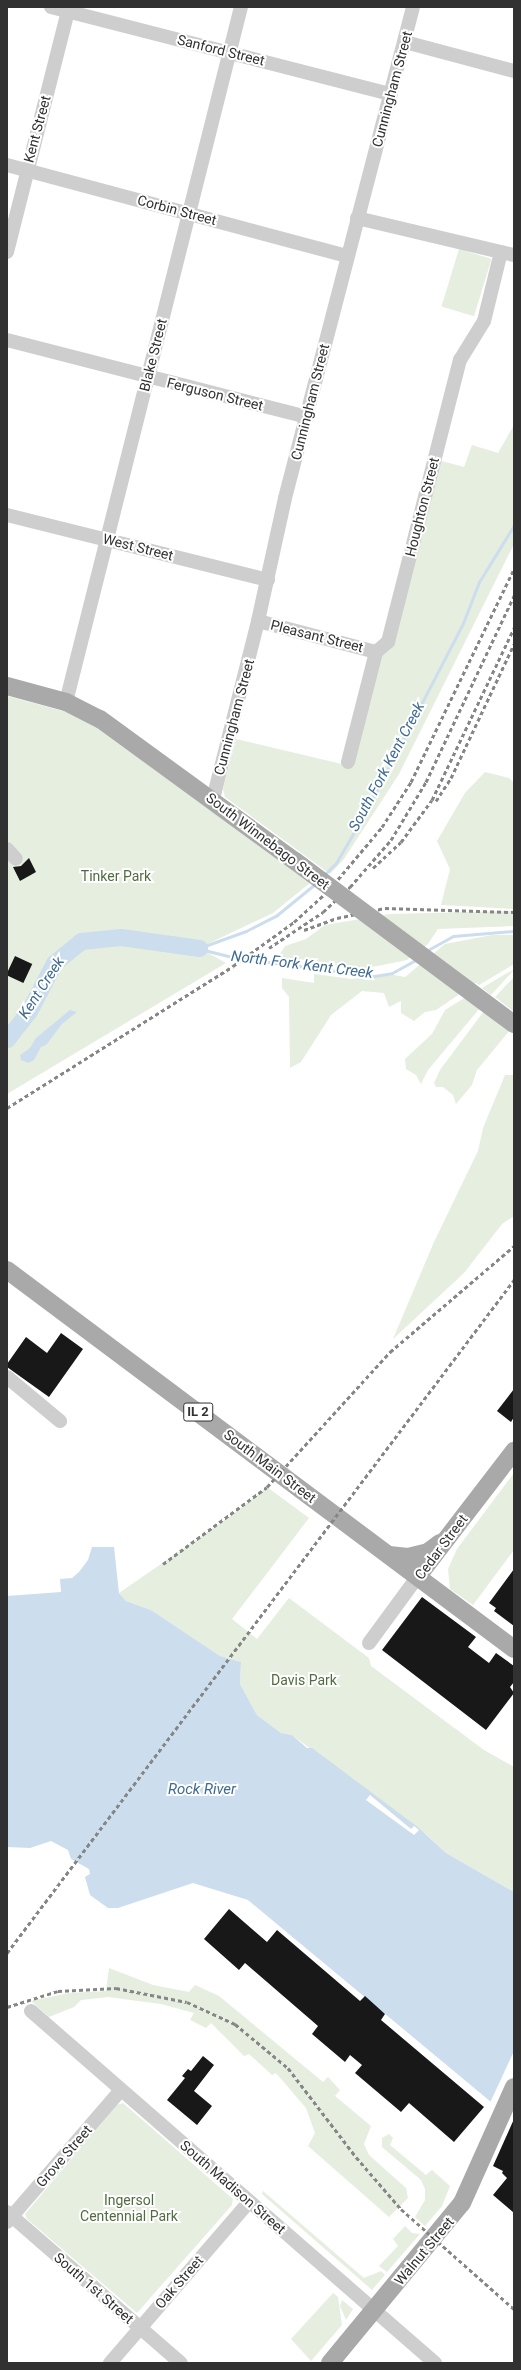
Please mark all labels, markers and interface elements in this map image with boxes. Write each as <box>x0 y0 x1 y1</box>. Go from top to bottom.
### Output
street label: Cunningham Street <box>368 29 416 149</box>
street label: Sanford Street <box>176 31 266 69</box>
street label: Kent Street <box>20 94 54 164</box>
street label: Corbin Street <box>136 191 218 229</box>
street label: Blake Street <box>136 317 170 393</box>
street label: Cunningham Street <box>287 342 333 462</box>
street label: Ferguson Street <box>165 374 265 414</box>
street label: Houghton Street <box>402 456 442 558</box>
street label: West Street <box>101 530 175 564</box>
street label: Pleasant Street <box>269 616 365 656</box>
street label: Cunningham Street <box>210 657 258 777</box>
water label: South Fork Kent Creek <box>345 699 429 835</box>
street label: South Winnebago Street <box>203 789 333 893</box>
park label: Tinker Park <box>81 868 151 884</box>
water label: North Fork Kent Creek <box>230 947 374 983</box>
water label: Kent Creek <box>15 954 69 1022</box>
road number: IL 2 <box>183 1401 213 1423</box>
street label: South Main Street <box>221 1426 319 1506</box>
street label: Cedar Street <box>411 1511 471 1583</box>
park label: Davis Park <box>271 1672 337 1688</box>
water label: Rock River <box>168 1781 236 1799</box>
street label: Grove Street <box>33 2122 95 2190</box>
street label: South Madison Street <box>177 2137 289 2237</box>
park label: Ingersol Centennial Park <box>80 2192 178 2224</box>
street label: Walnut Street <box>391 2214 457 2288</box>
street label: South 1st Street <box>51 2249 137 2327</box>
street label: Oak Street <box>151 2252 207 2312</box>

